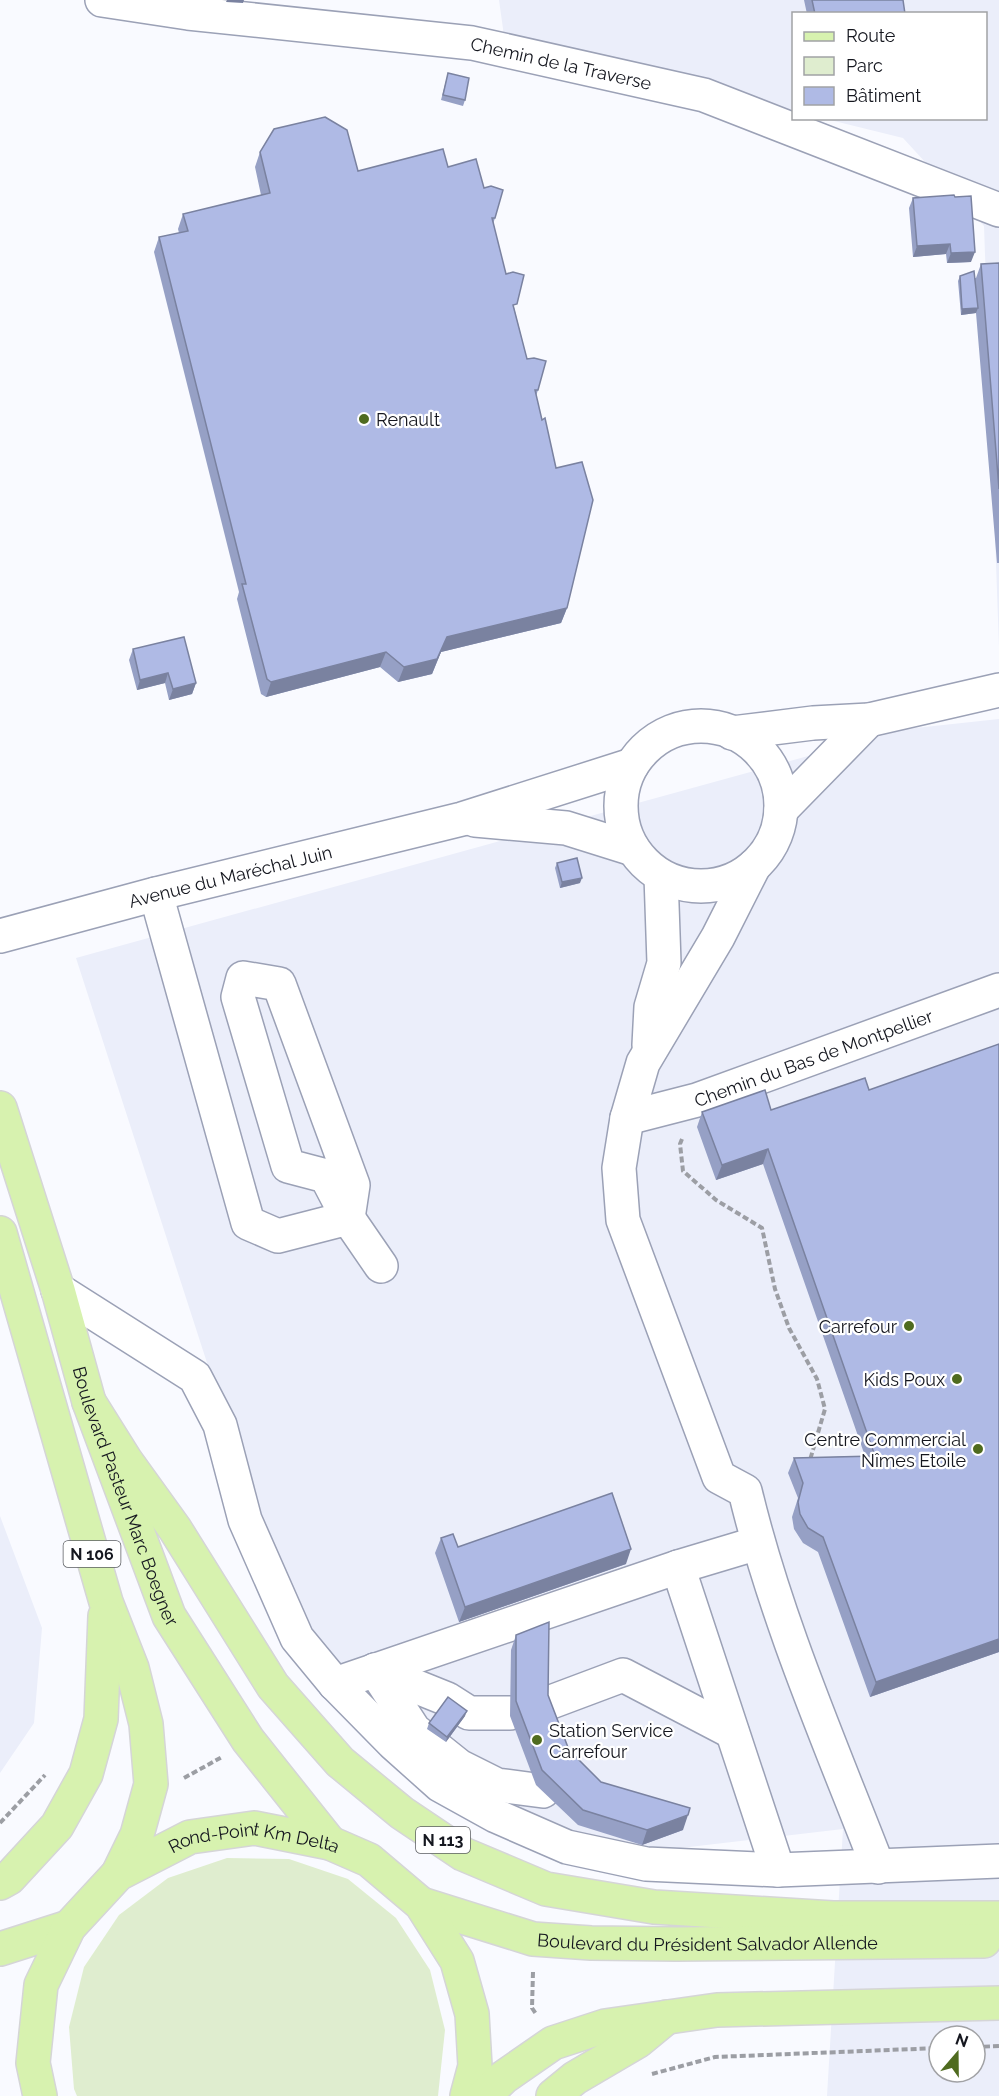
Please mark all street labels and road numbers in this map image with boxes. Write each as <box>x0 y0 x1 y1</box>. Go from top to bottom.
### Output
street label: Chemin de la Traverse <box>469 33 654 94</box>
street label: Avenue du Maréchal Juin <box>126 841 334 911</box>
street label: Chemin du Bas de Montpellier <box>691 1004 936 1111</box>
street label: Boulevard Pasteur Marc Boegner <box>69 1364 183 1630</box>
road number: N 106 <box>64 1541 121 1567</box>
road number: N 113 <box>416 1827 470 1853</box>
street label: Rond-Point Km Delta <box>166 1840 342 1862</box>
street label: Boulevard du Président Salvador Allende <box>537 1929 878 1955</box>

